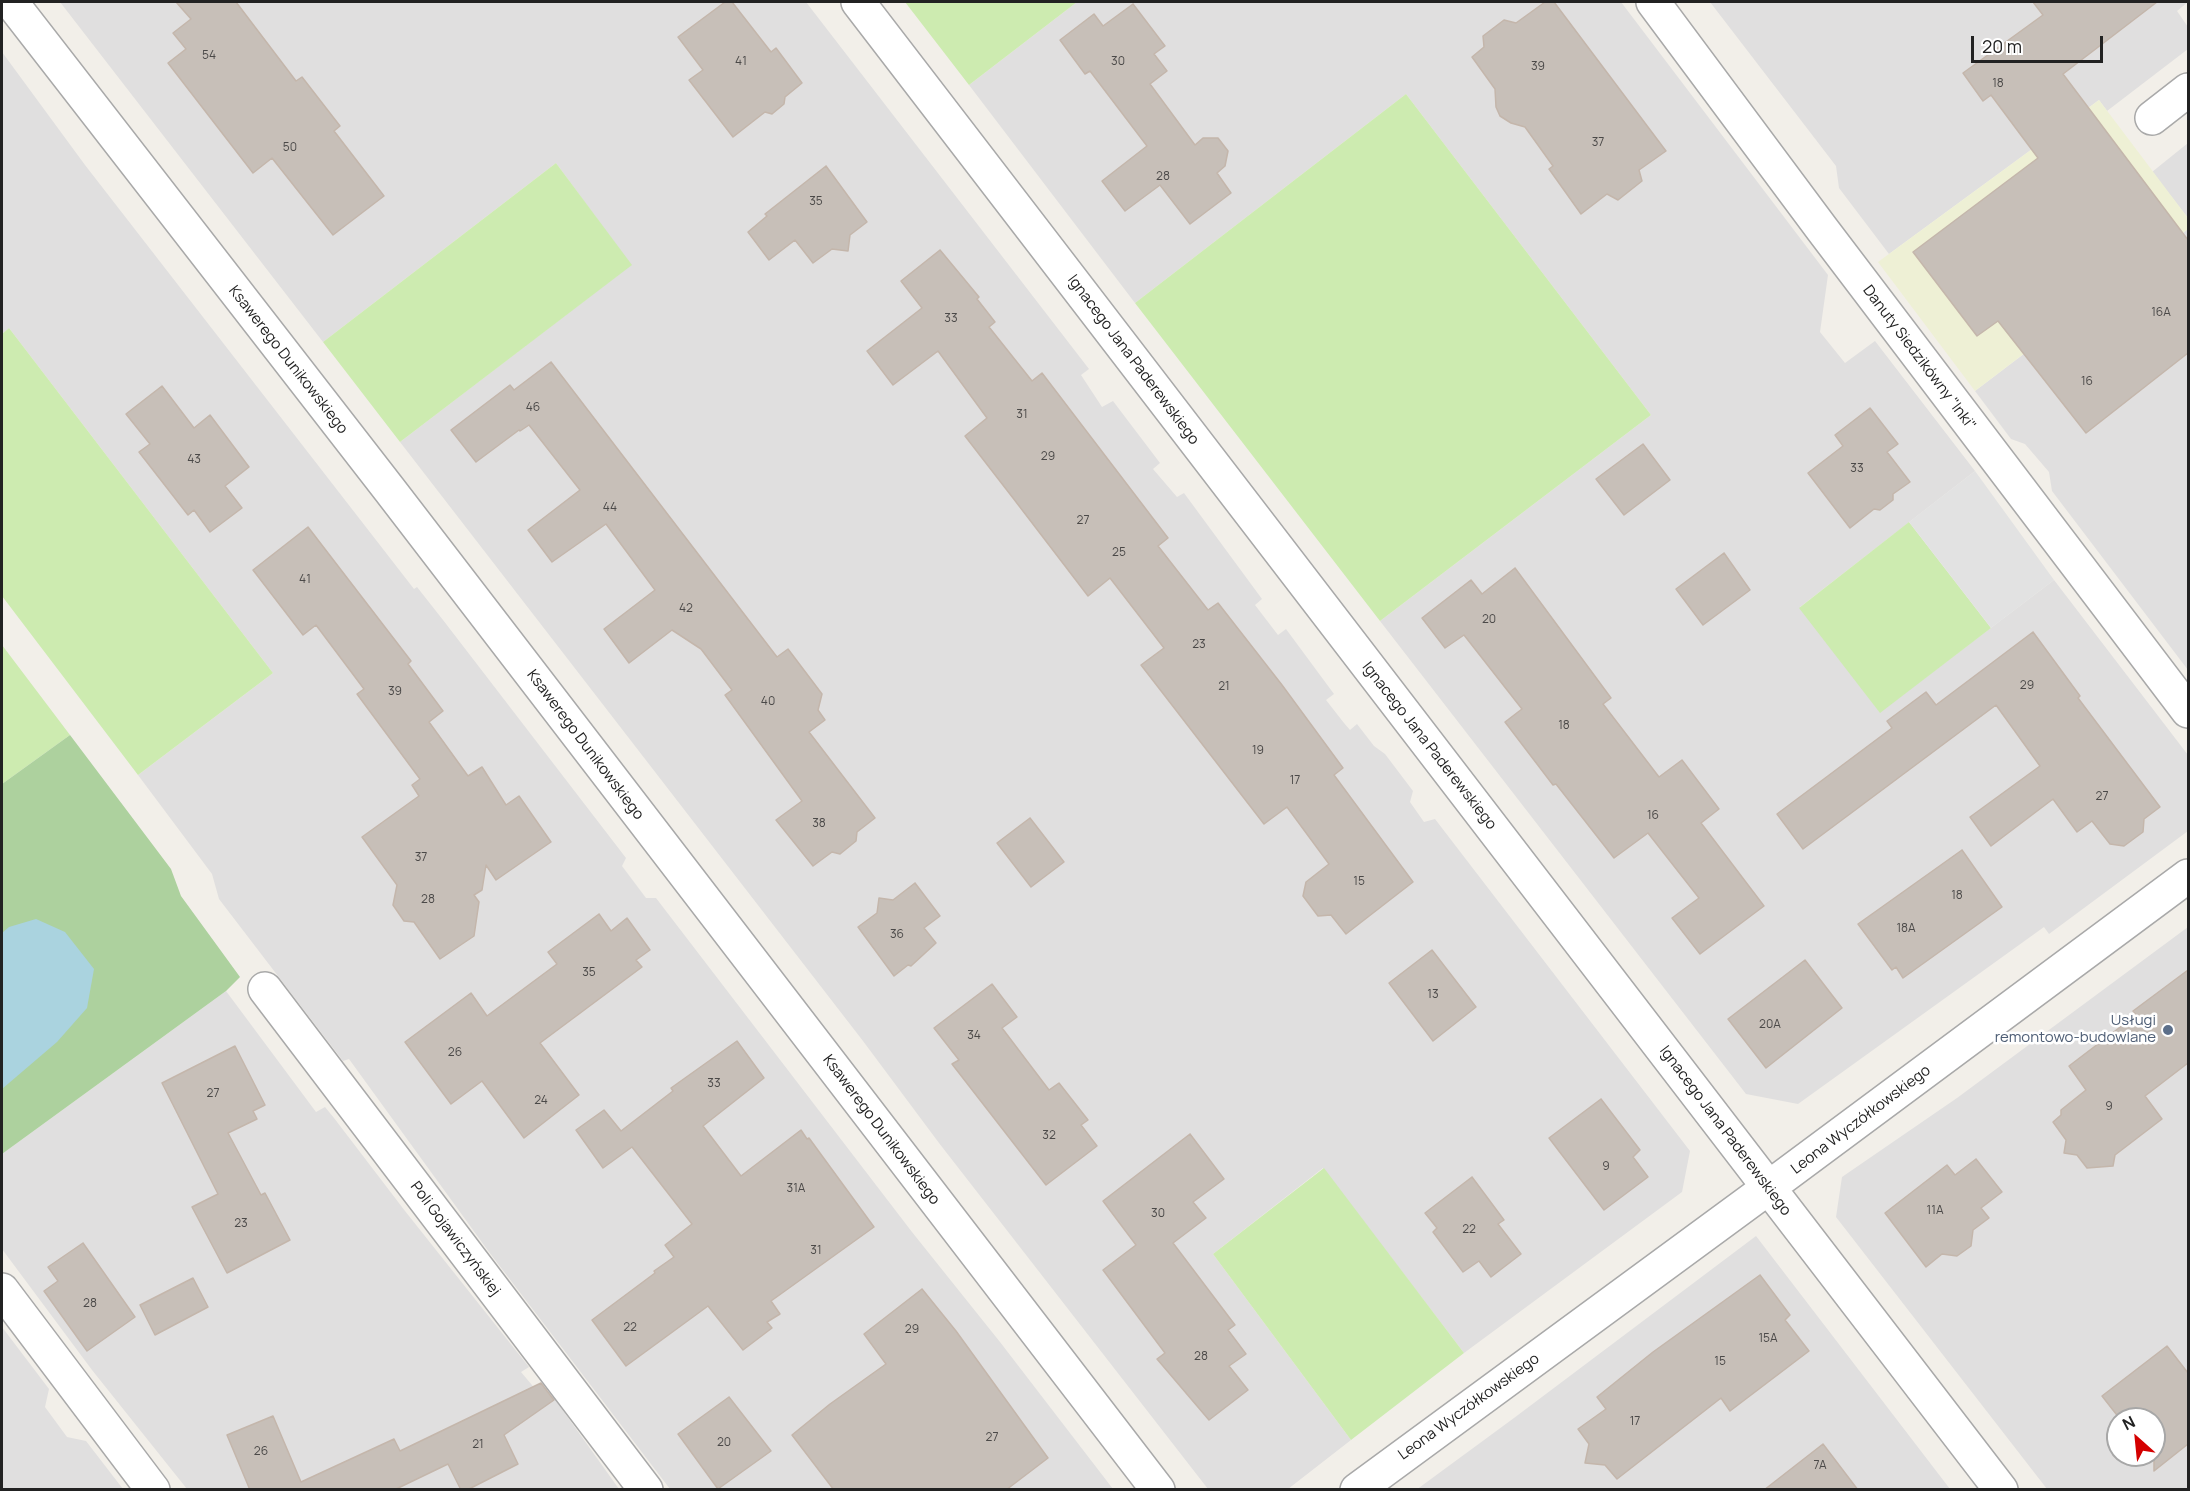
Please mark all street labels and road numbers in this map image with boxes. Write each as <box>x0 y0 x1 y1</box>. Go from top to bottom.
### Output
street label: Ignacego Jana Paderewskiego <box>1063 272 1203 448</box>
street label: Ksawerego Dunikowskiego <box>225 282 351 438</box>
street label: Danuty Siedzikówny "Inki" <box>1859 282 1979 434</box>
street label: Ignacego Jana Paderewskiego <box>1358 659 1500 833</box>
street label: Ksawerego Dunikowskiego <box>523 666 647 824</box>
street label: Ignacego Jana Paderewskiego <box>1655 1043 1795 1219</box>
street label: Ksawerego Dunikowskiego <box>819 1051 943 1209</box>
street label: Leona Wyczółkowskiego <box>1788 1062 1934 1178</box>
street label: Poli Gojawiczyńskiej <box>406 1178 504 1300</box>
street label: Leona Wyczółkowskiego <box>1395 1350 1543 1464</box>

